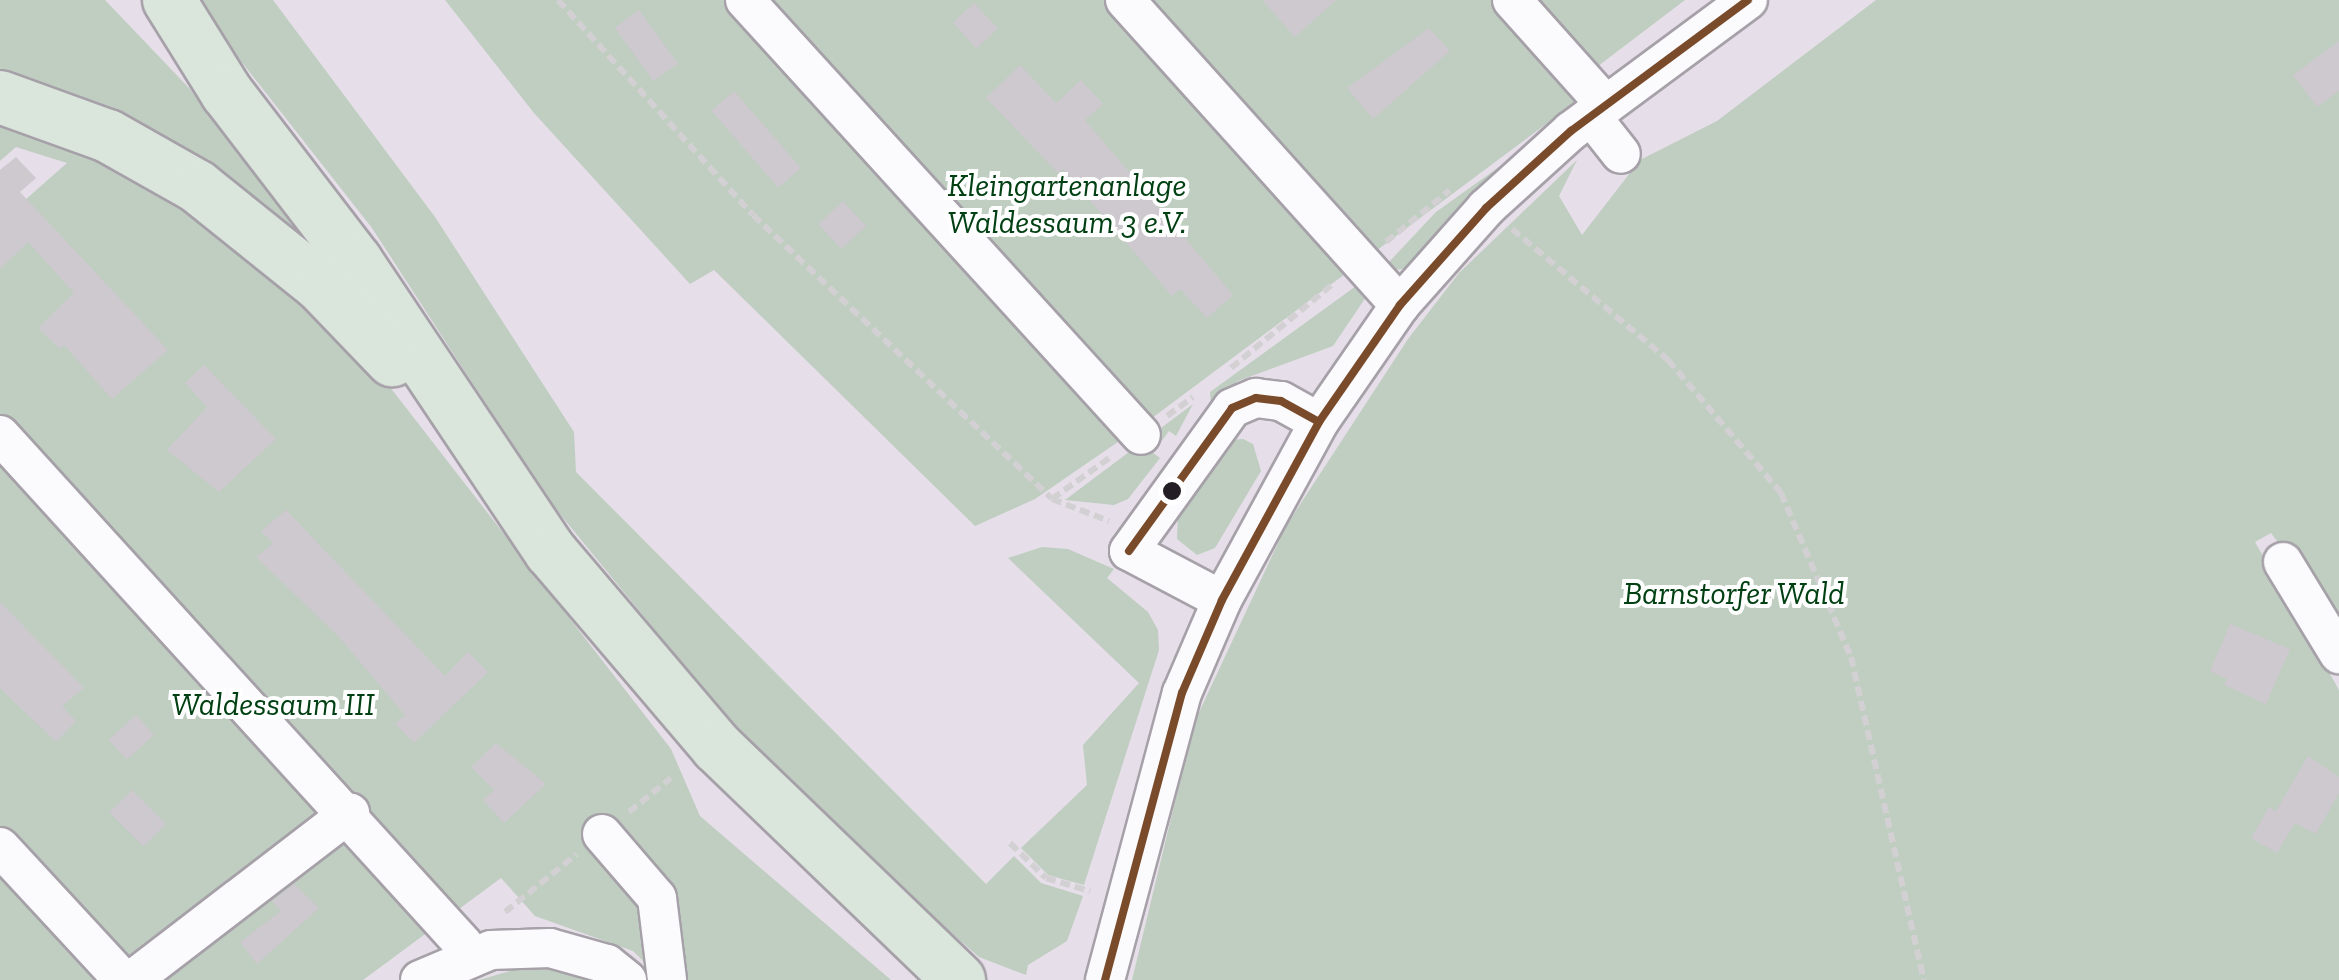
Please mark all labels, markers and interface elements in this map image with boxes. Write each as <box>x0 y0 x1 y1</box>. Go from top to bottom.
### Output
park label: Kleingartenanlage Waldessaum 3 e.V. <box>947 167 1187 242</box>
unlabelled marker <box>1162 481 1182 501</box>
park label: Barnstorfer Wald <box>1623 574 1845 612</box>
park label: Waldessaum III <box>171 685 375 723</box>

